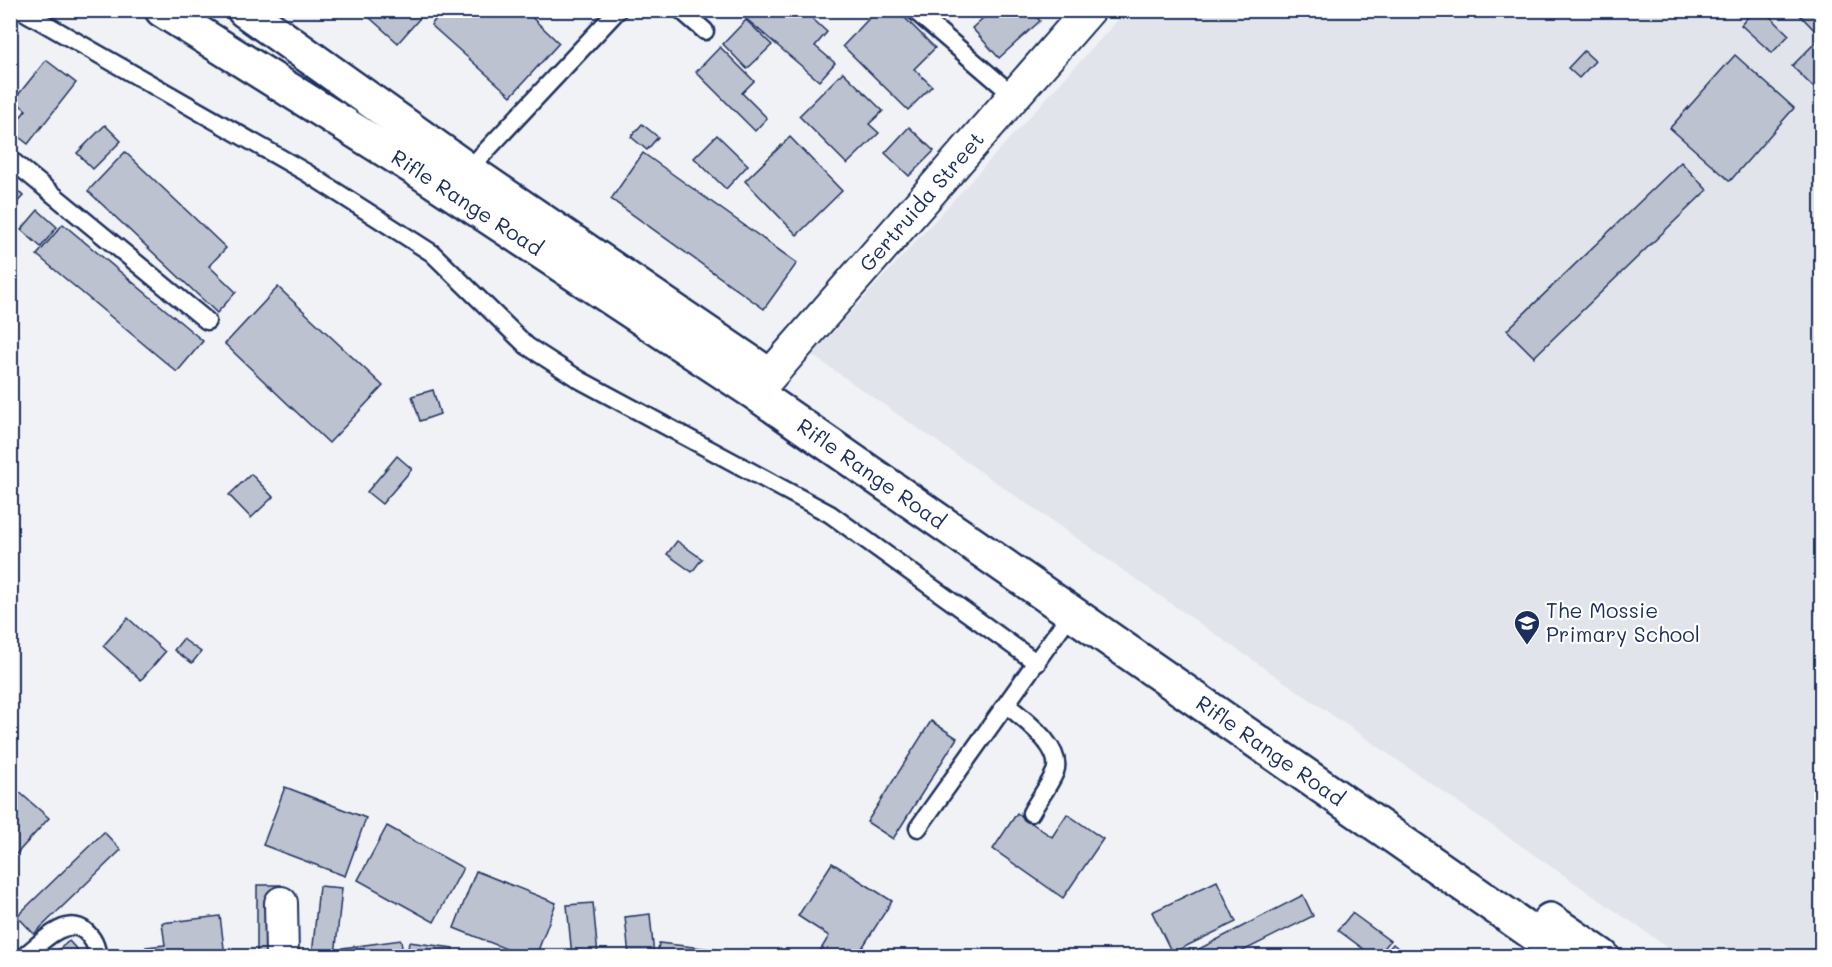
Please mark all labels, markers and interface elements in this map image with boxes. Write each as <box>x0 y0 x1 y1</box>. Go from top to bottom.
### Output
street label: Gertruida Street <box>853 125 989 277</box>
street label: Rifle Range Road <box>387 143 549 261</box>
street label: Rifle Range Road <box>792 411 951 534</box>
place label: The Mossie Primary School <box>1546 596 1700 647</box>
school or university icon: The Mossie Primary School <box>1512 608 1542 646</box>
street label: Rifle Range Road <box>1191 688 1350 811</box>

